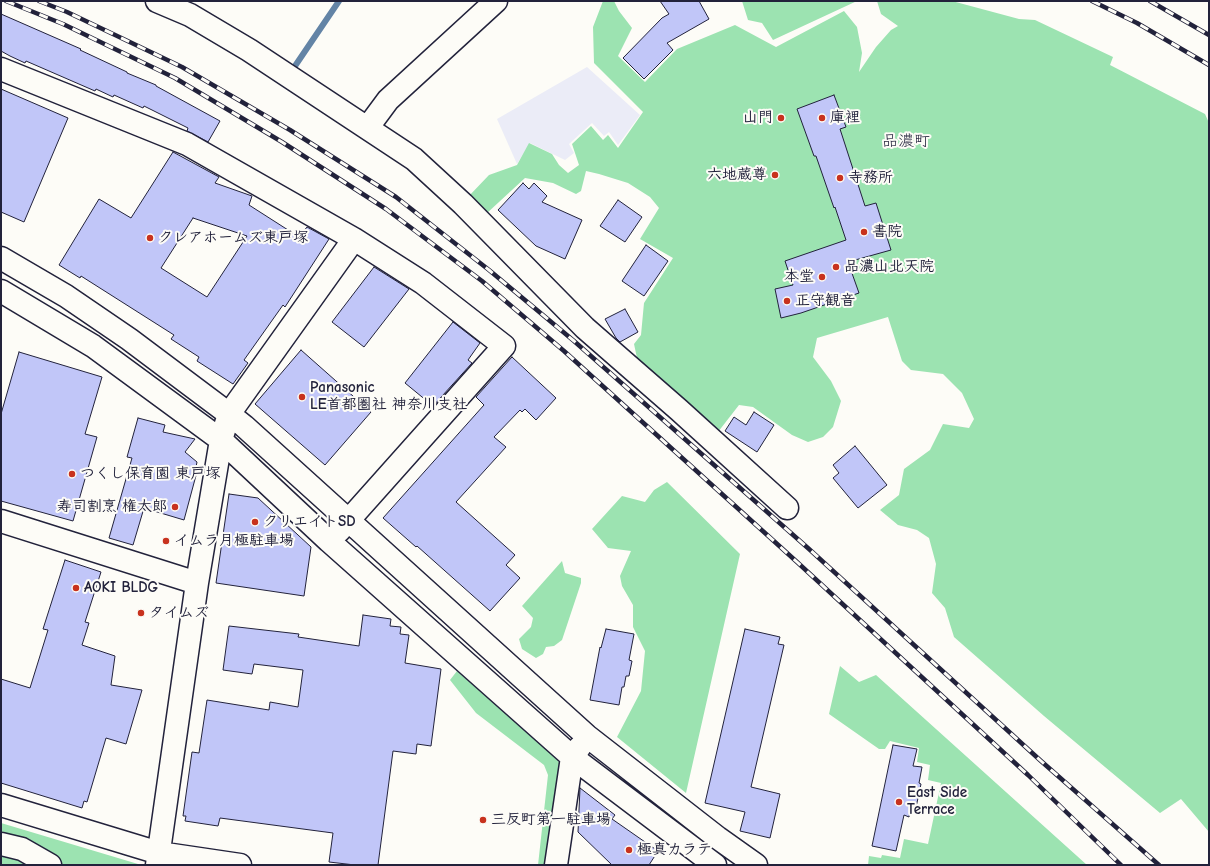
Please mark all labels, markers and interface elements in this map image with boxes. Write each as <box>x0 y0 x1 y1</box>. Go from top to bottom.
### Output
place label: 山門 <box>743 109 773 127</box>
place label: 庫裡 <box>830 109 860 127</box>
marker: 山門 <box>776 113 786 123</box>
marker: 庫裡 <box>817 113 827 123</box>
district label: 品濃町 <box>882 131 930 151</box>
place label: 六地蔵尊 <box>707 166 767 184</box>
place label: 寺務所 <box>848 169 893 187</box>
marker: 六地蔵尊 <box>770 170 780 180</box>
marker: 寺務所 <box>835 173 845 183</box>
place label: 書院 <box>872 223 902 241</box>
marker: 書院 <box>859 227 869 237</box>
place label: クレアホームズ東戸塚 <box>158 229 308 247</box>
marker: クレアホームズ東戸塚 <box>145 233 155 243</box>
place label: 品濃山北天院 <box>844 258 934 276</box>
marker: 品濃山北天院 <box>831 262 841 272</box>
place label: 本堂 <box>784 268 814 286</box>
marker: 本堂 <box>817 272 827 282</box>
place label: 正守観音 <box>795 292 855 310</box>
marker: 正守観音 <box>782 296 792 306</box>
place label: Panasonic LE首都圏社 神奈川支社 <box>310 379 467 414</box>
marker: Panasonic LE首都圏社 神奈川支社 <box>297 392 307 402</box>
place label: つくし保育園 東戸塚 <box>80 465 220 483</box>
marker: つくし保育園 東戸塚 <box>67 469 77 479</box>
place label: 寿司割烹 権太郎 <box>57 498 167 516</box>
marker: 寿司割烹 権太郎 <box>170 502 180 512</box>
place label: クリエイトSD <box>263 513 356 531</box>
marker: クリエイトSD <box>250 517 260 527</box>
place label: イムラ月極駐車場 <box>174 532 294 550</box>
marker: イムラ月極駐車場 <box>161 536 171 546</box>
place label: AOKI BLDG <box>84 579 158 597</box>
marker: AOKI BLDG <box>71 583 81 593</box>
place label: タイムズ <box>149 604 209 622</box>
marker: タイムズ <box>136 608 146 618</box>
place label: East Side Terrace <box>907 784 967 819</box>
marker: East Side Terrace <box>894 797 904 807</box>
place label: 三反町第一駐車場 <box>491 811 611 829</box>
marker: 三反町第一駐車場 <box>478 815 488 825</box>
place label: 極真カラテ <box>637 841 712 859</box>
marker: 極真カラテ <box>624 845 634 855</box>

